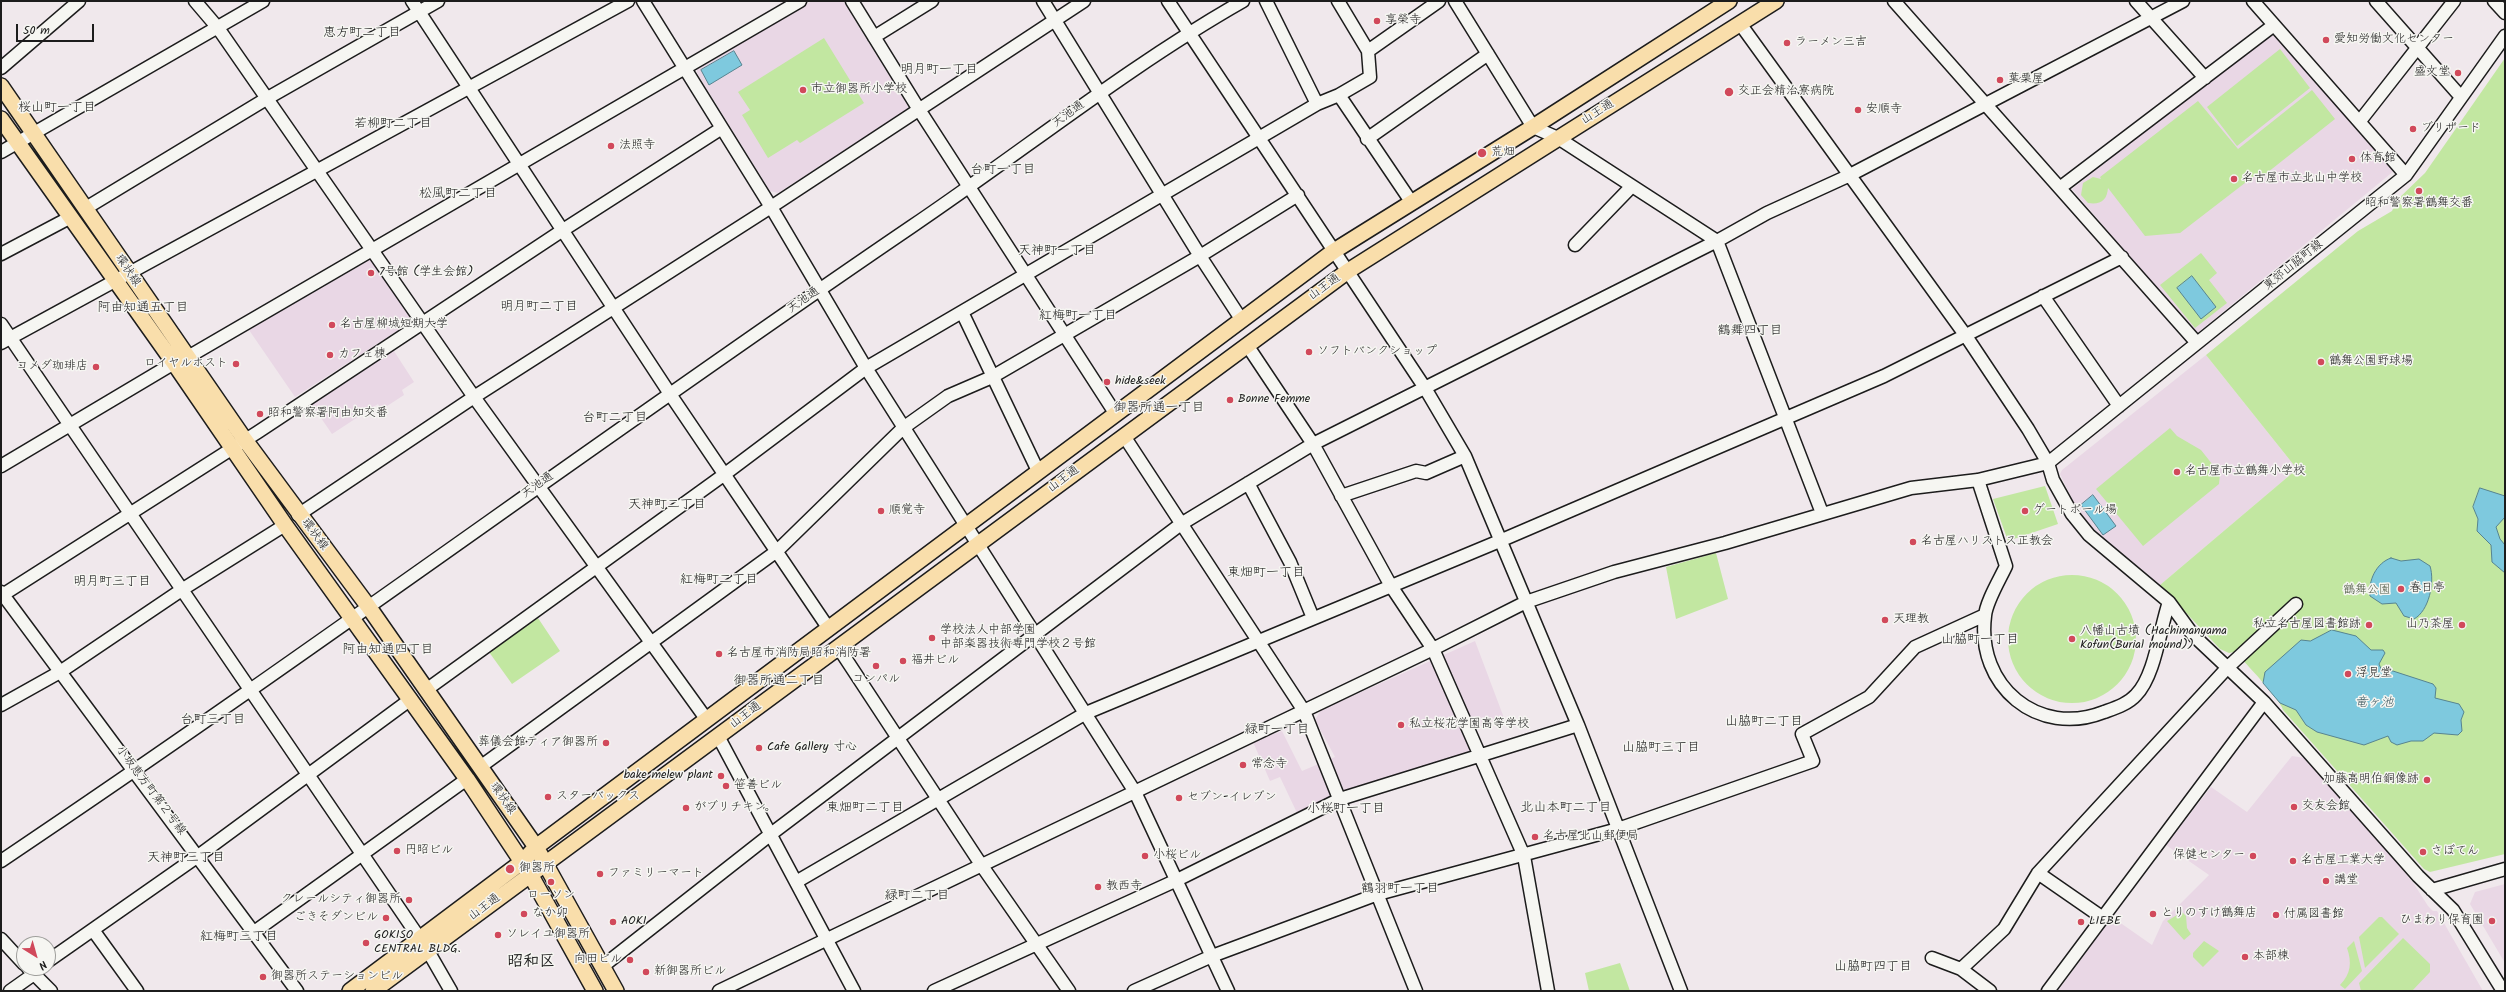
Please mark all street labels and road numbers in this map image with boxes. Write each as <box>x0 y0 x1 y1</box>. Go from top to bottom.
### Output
street label: 山王通 <box>1579 97 1617 129</box>
street label: 天池通 <box>1050 99 1088 131</box>
street label: 東郊山脇町線 <box>2261 238 2327 294</box>
street label: 環状線 <box>111 252 143 290</box>
street label: 山王通 <box>1306 272 1344 304</box>
street label: 天池通 <box>785 285 823 317</box>
street label: 山王通 <box>1045 463 1083 497</box>
street label: 天池通 <box>519 470 557 502</box>
street label: 環状線 <box>297 516 331 554</box>
street label: 山王通 <box>727 699 765 733</box>
street label: 小坂恵方町第２号線 <box>112 744 188 838</box>
street label: 環状線 <box>486 780 518 818</box>
street label: 山王通 <box>466 891 504 925</box>

